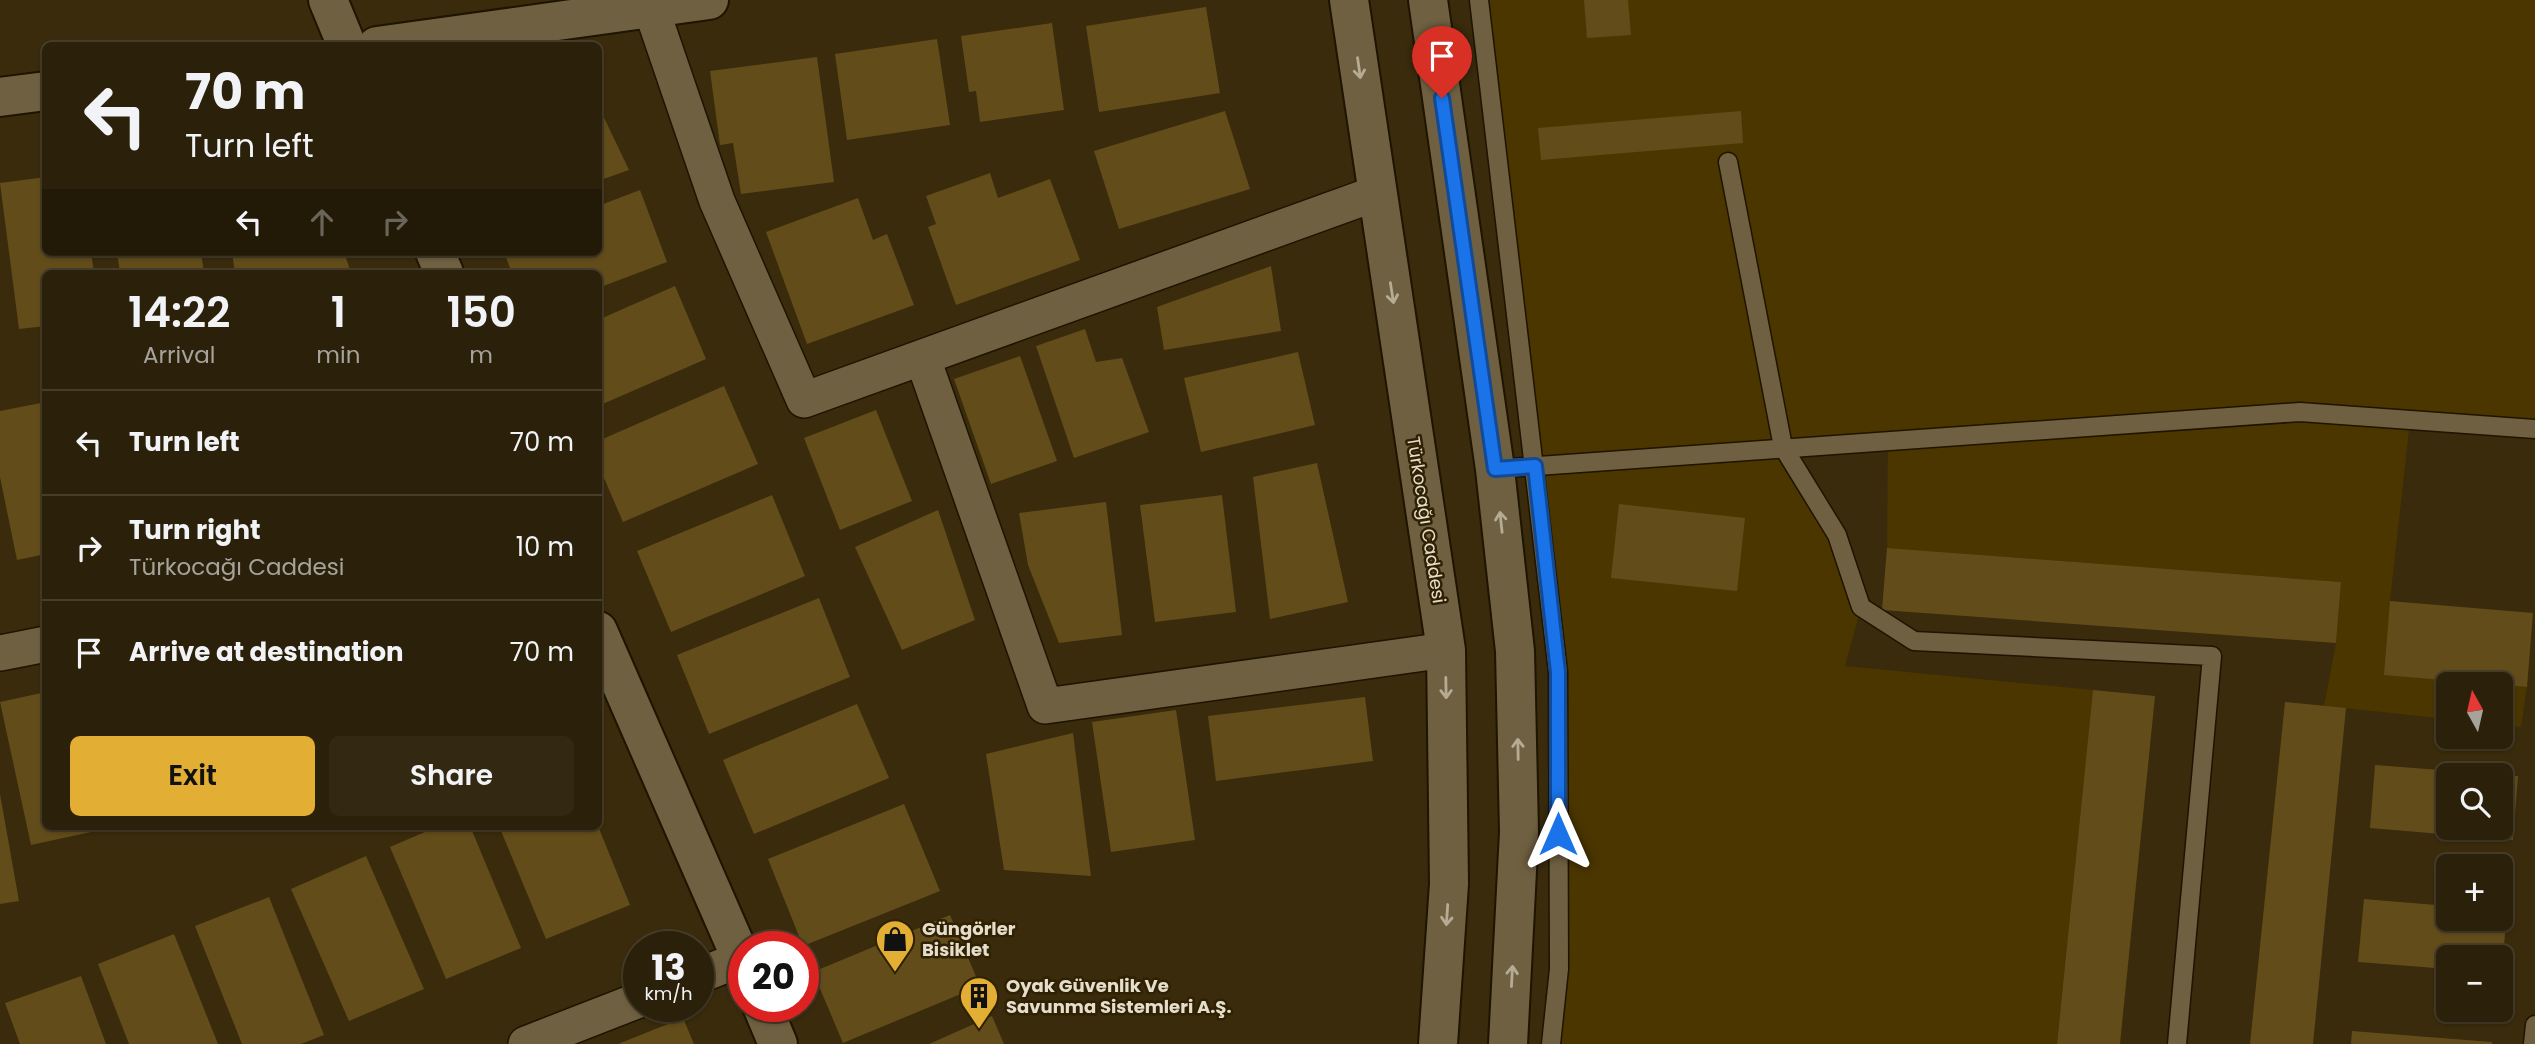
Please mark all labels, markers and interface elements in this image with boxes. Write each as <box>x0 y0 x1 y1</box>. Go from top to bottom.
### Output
pin <box>1412 26 1472 98</box>
icon: arrive <box>1423 37 1461 75</box>
one-way arrow <box>1353 56 1366 78</box>
text: 70 m <box>185 58 305 126</box>
icon: left <box>70 70 161 161</box>
text: Turn left <box>185 123 314 168</box>
icon: left <box>230 203 268 241</box>
icon: ahead <box>303 203 341 241</box>
icon: right <box>376 203 414 241</box>
one-way arrow <box>1386 281 1399 304</box>
text: 14:22 <box>128 283 230 342</box>
text: 1 <box>331 283 346 342</box>
text: 150 <box>447 283 516 342</box>
text: Arrival <box>143 339 215 371</box>
text: min <box>316 339 360 371</box>
text: m <box>469 339 493 371</box>
icon: left <box>70 424 108 462</box>
text: Turn left <box>129 424 240 460</box>
text: 70 m <box>510 424 574 460</box>
street label: Türkocağı Caddesi <box>1401 435 1452 605</box>
one-way arrow <box>1494 511 1507 534</box>
text: Turn right <box>129 512 261 548</box>
icon: right <box>70 529 108 567</box>
text: 10 m <box>516 529 574 565</box>
text: Türkocağı Caddesi <box>129 551 345 583</box>
icon: arrive <box>70 634 108 672</box>
text: Arrive at destination <box>129 634 404 670</box>
text: 70 m <box>510 634 574 670</box>
north arrow <box>2436 672 2513 749</box>
map controls <box>2436 672 2513 1022</box>
one-way arrow <box>1439 676 1453 699</box>
button: Exit <box>70 736 315 816</box>
button: Share <box>329 736 574 816</box>
one-way arrow <box>1511 737 1524 760</box>
button: search <box>2436 763 2513 840</box>
position arrow <box>1521 797 1595 871</box>
button: + <box>2436 854 2513 931</box>
one-way arrow <box>1440 903 1453 926</box>
place label: Güngörler Bisiklet <box>922 916 1016 962</box>
shop icon: Güngörler Bisiklet <box>874 918 916 973</box>
speed limit sign: 20 <box>728 931 819 1022</box>
text: 13 <box>651 943 686 992</box>
button: − <box>2436 945 2513 1022</box>
one-way arrow <box>1506 965 1519 988</box>
place label: Oyak Güvenlik Ve Savunma Sistemleri A.Ş. <box>1006 973 1232 1019</box>
building icon: Oyak Güvenlik Ve Savunma Sistemleri A.Ş. <box>958 975 1000 1030</box>
text: km/h <box>645 981 692 1006</box>

